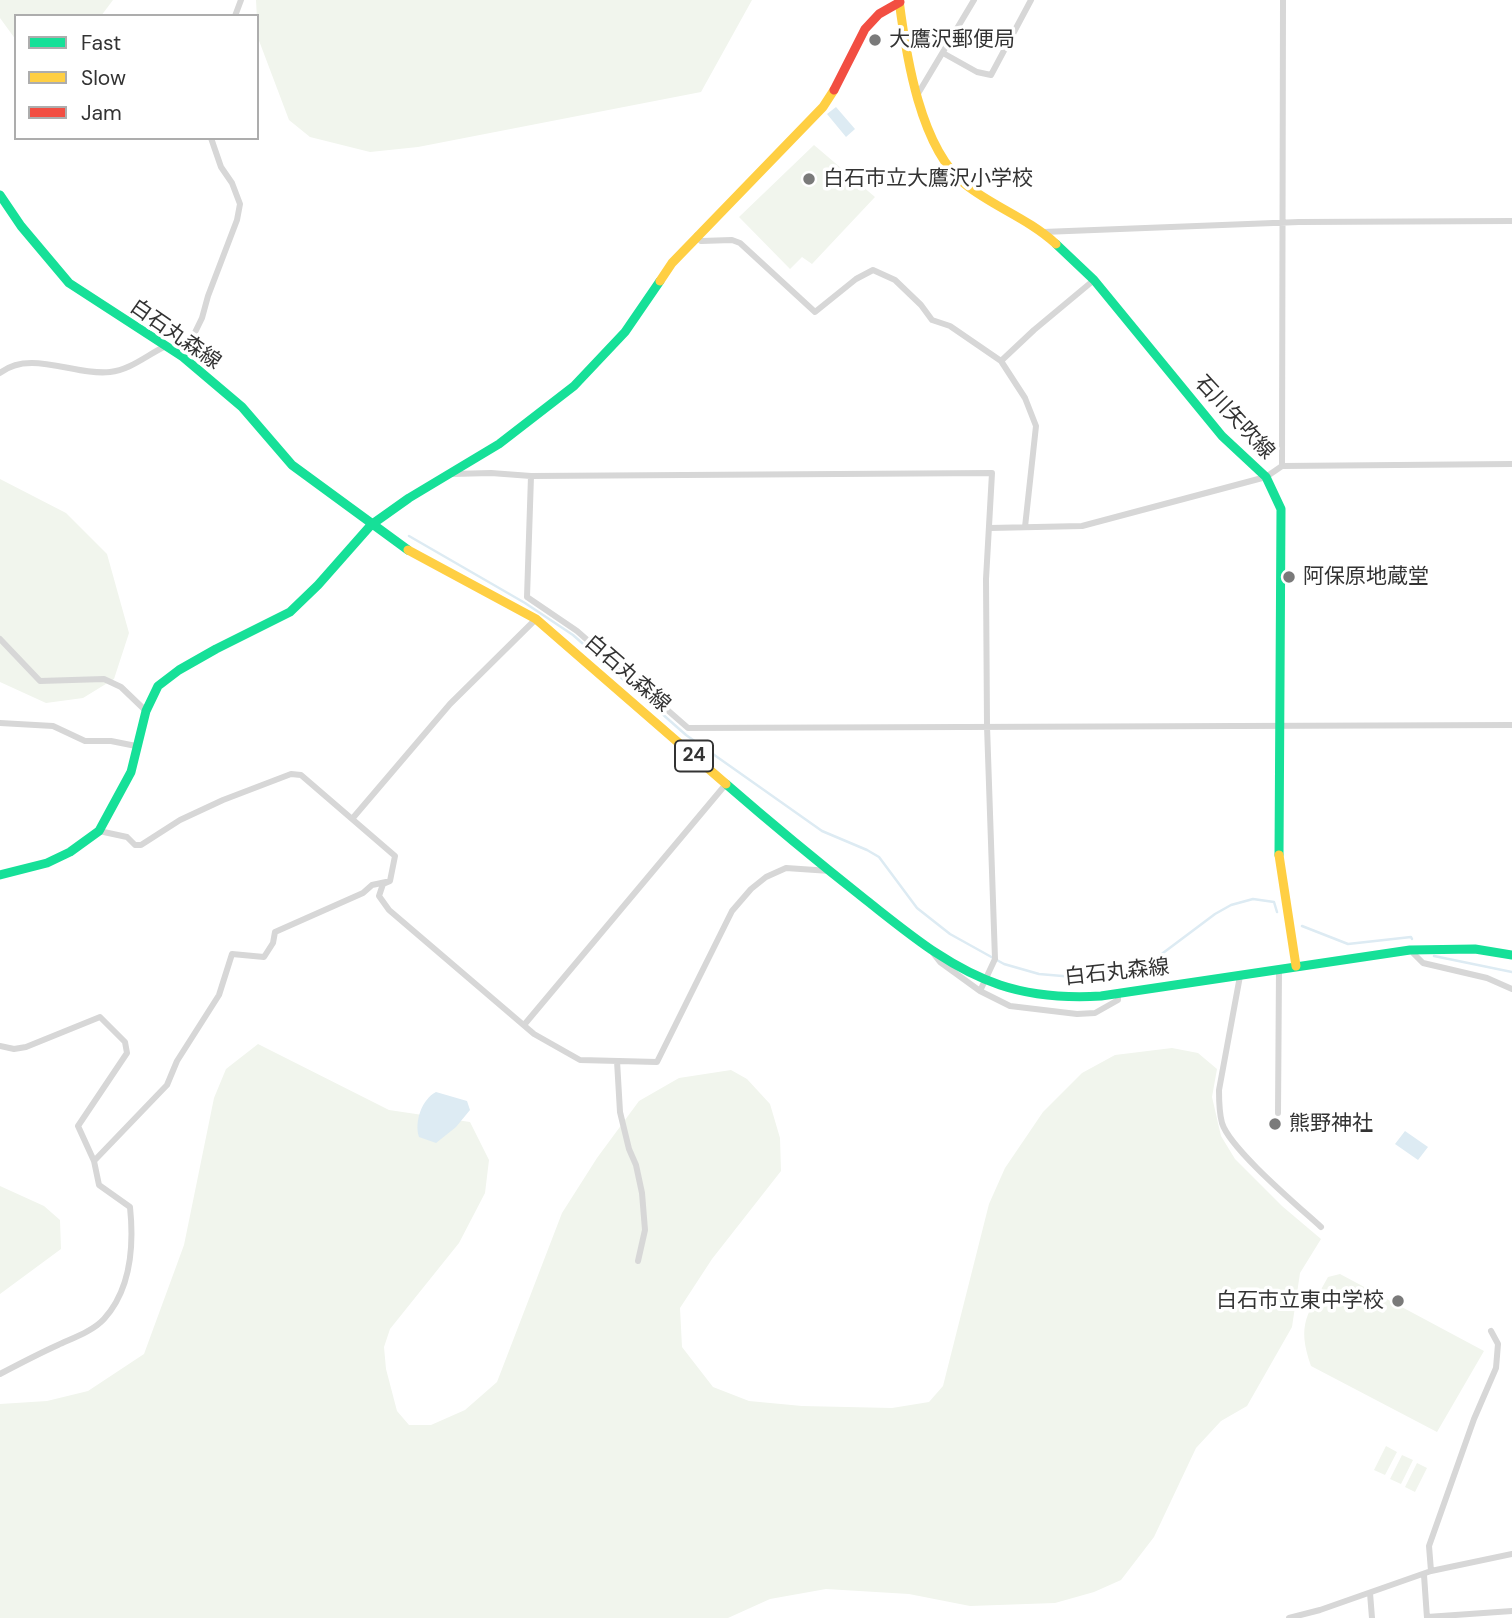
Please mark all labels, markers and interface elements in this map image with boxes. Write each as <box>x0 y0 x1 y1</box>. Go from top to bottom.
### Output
legend <box>14 14 259 140</box>
place label: 大鷹沢郵便局 <box>889 27 1015 53</box>
text: Fast <box>81 29 121 57</box>
marker: 大鷹沢郵便局 <box>867 32 883 48</box>
text: Slow <box>81 64 126 92</box>
text: Jam <box>81 99 122 127</box>
place label: 白石市立大鷹沢小学校 <box>823 166 1033 192</box>
marker: 白石市立大鷹沢小学校 <box>801 171 817 187</box>
street label: 白石丸森線 <box>125 295 225 375</box>
street label: 石川矢吹線 <box>1189 371 1279 465</box>
place label: 阿保原地蔵堂 <box>1303 564 1429 590</box>
marker: 阿保原地蔵堂 <box>1281 569 1297 585</box>
street label: 白石丸森線 <box>579 630 675 718</box>
road number: 24 <box>675 740 713 772</box>
street label: 白石丸森線 <box>1063 955 1171 991</box>
place label: 熊野神社 <box>1289 1111 1373 1137</box>
marker: 熊野神社 <box>1267 1116 1283 1132</box>
place label: 白石市立東中学校 <box>1216 1288 1384 1314</box>
marker: 白石市立東中学校 <box>1390 1293 1406 1309</box>

